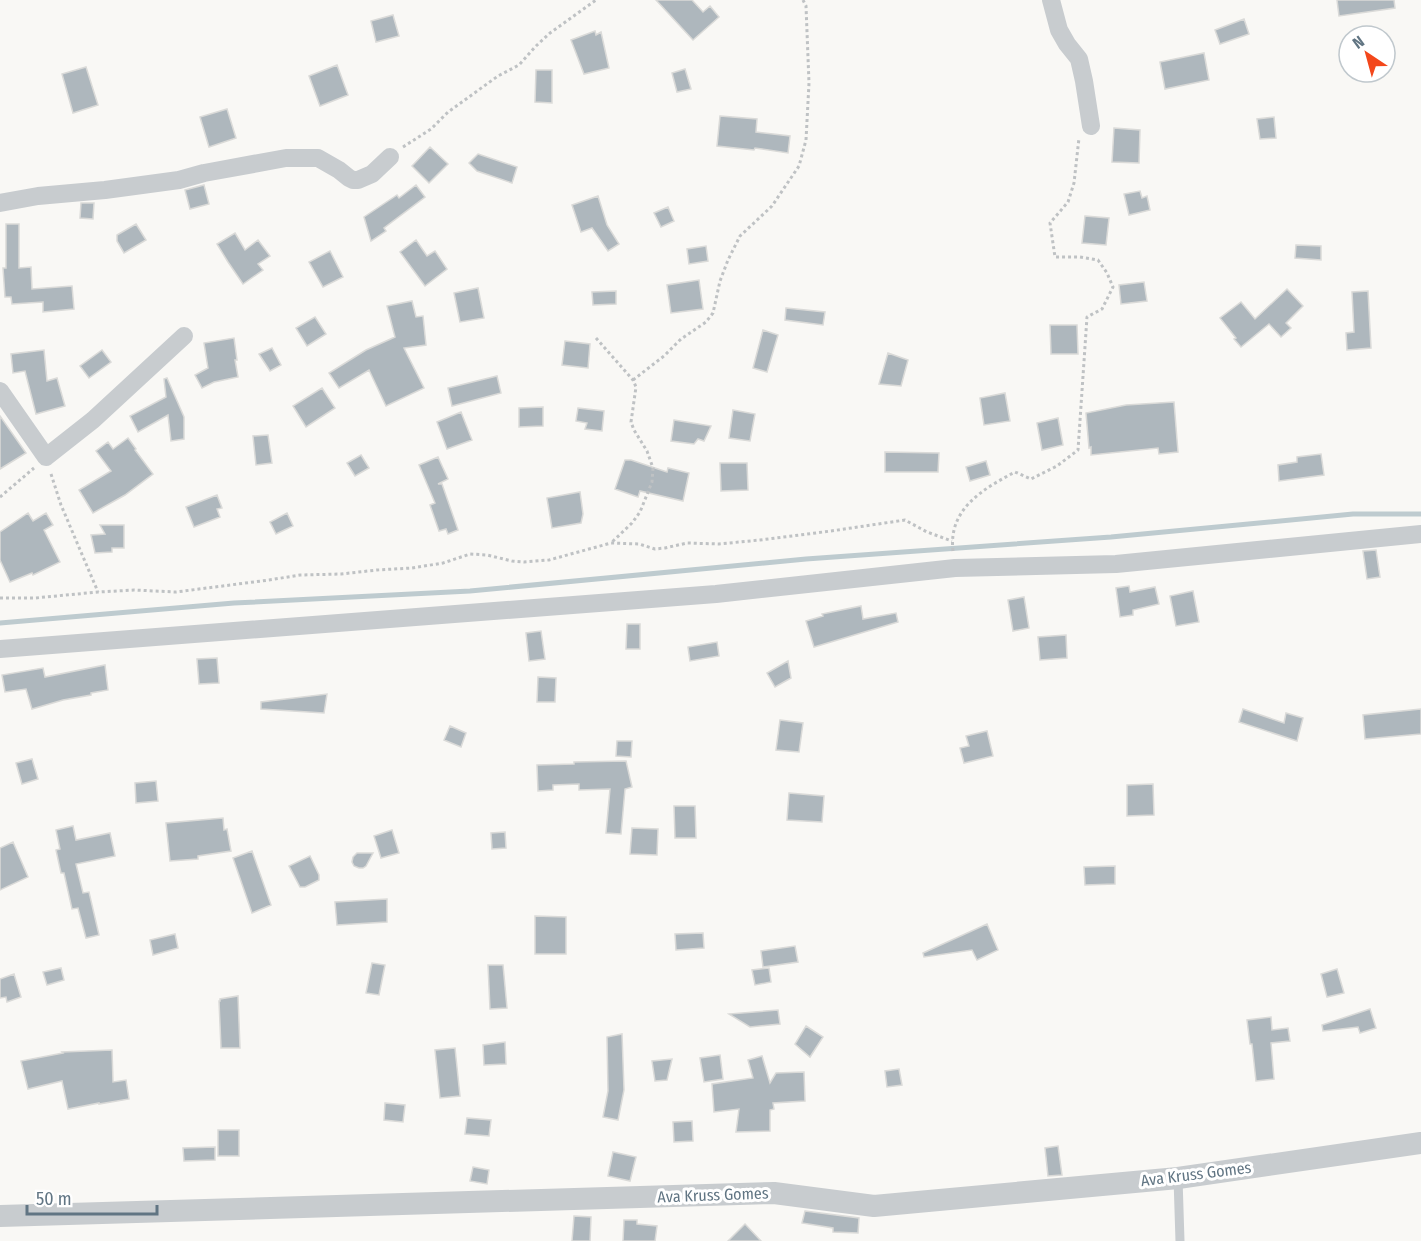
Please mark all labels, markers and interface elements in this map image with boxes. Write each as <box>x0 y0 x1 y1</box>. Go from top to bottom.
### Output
north arrow <box>1337 24 1397 84</box>
text: N <box>1349 32 1368 53</box>
street label: Ava Kruss Gomes <box>1140 1158 1253 1190</box>
scale bar <box>27 1178 158 1216</box>
street label: Ava Kruss Gomes <box>657 1184 769 1206</box>
text: 50 m <box>36 1188 72 1210</box>

